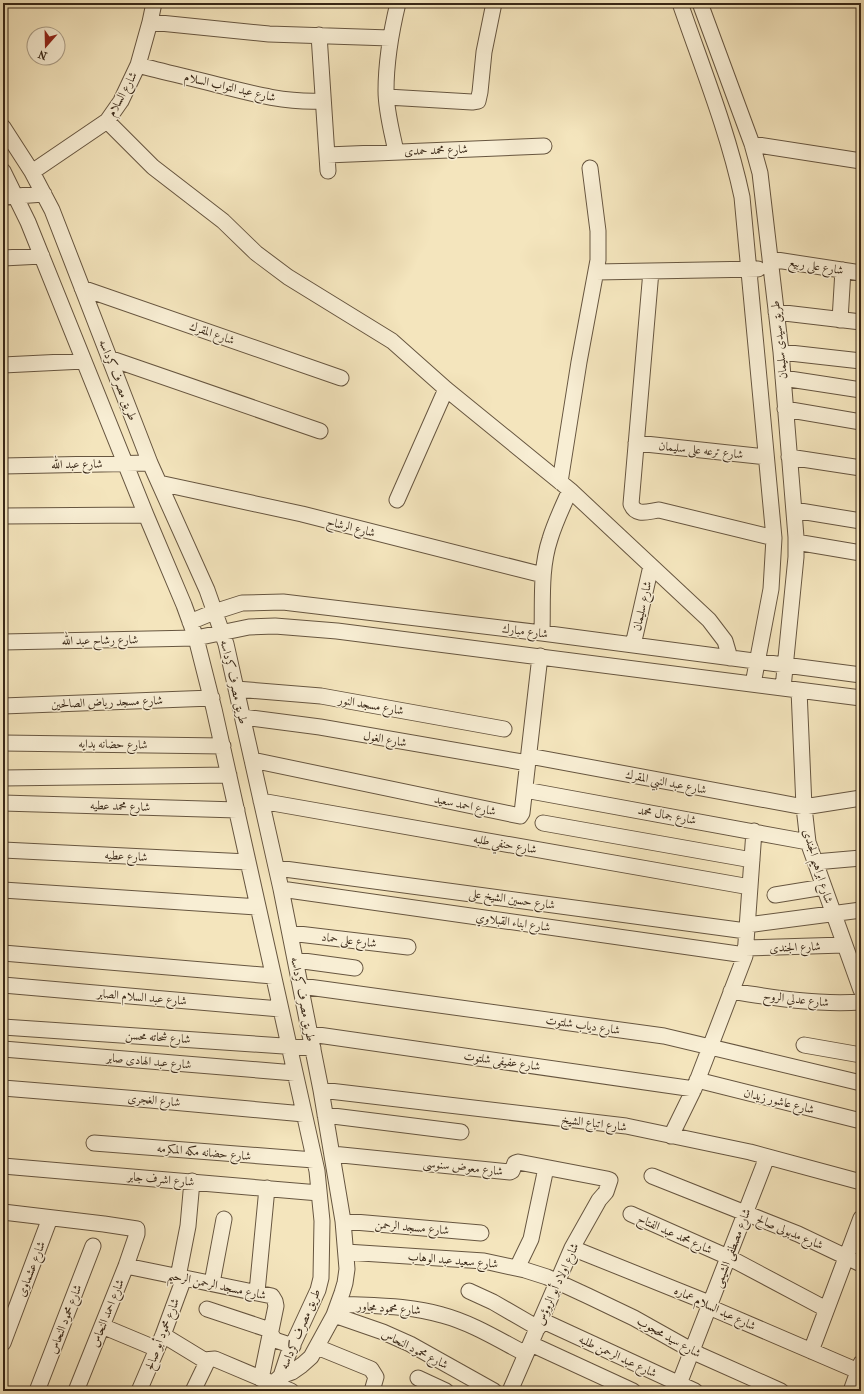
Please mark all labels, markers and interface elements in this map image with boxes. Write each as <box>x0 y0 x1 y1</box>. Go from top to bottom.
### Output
north arrow <box>26 26 66 66</box>
text: N <box>36 47 49 62</box>
street label: شارع السلام <box>104 69 144 121</box>
street label: شارع عبد التواب السلام <box>182 70 277 108</box>
street label: شارع محمد حمدى <box>404 142 469 162</box>
street label: شارع على ربيع <box>787 255 845 281</box>
street label: طريق سيدى سليمان <box>768 300 791 380</box>
street label: شارع المقرك <box>186 319 237 351</box>
street label: طريق مصرف كرداسه <box>95 337 140 423</box>
street label: شارع ترعه على سليمان <box>658 439 744 465</box>
street label: شارع عبد الله <box>51 454 103 475</box>
street label: شارع الرشاح <box>324 514 377 544</box>
street label: شارع سليمان <box>629 580 658 633</box>
street label: شارع مبارك <box>501 621 549 645</box>
street label: شارع رشاح عبد الله <box>62 629 139 652</box>
street label: طريق مصرف كرداسه <box>217 639 251 726</box>
street label: شارع مسجد النور <box>336 692 405 722</box>
street label: شارع مسجد رياض الصالحين <box>51 693 163 715</box>
street label: شارع الغول <box>361 728 408 754</box>
street label: شارع حضانه بدايه <box>78 736 148 756</box>
street label: شارع عبد النبي المقرك <box>623 767 708 802</box>
street label: شارع احمد سعيد <box>432 792 497 822</box>
street label: شارع محمد عطيه <box>90 798 151 818</box>
street label: شارع جمال محمد <box>636 803 698 831</box>
street label: شارع ابراهيم الجندى <box>795 827 836 906</box>
street label: شارع حنفي طلبه <box>471 832 538 861</box>
street label: شارع عطيه <box>104 848 148 868</box>
street label: شارع حسين الشيخ على <box>467 886 556 916</box>
street label: شارع ابناء القبلاوي <box>474 910 551 938</box>
street label: شارع على حماد <box>320 930 378 954</box>
street label: شارع الجندى <box>769 939 821 959</box>
street label: طريق مصرف كرداسه <box>287 956 318 1043</box>
street label: شارع عبد السلام الصابر <box>94 986 188 1012</box>
street label: شارع عدلي الروح <box>762 989 830 1013</box>
street label: شارع دياب شلتوت <box>544 1013 621 1041</box>
street label: شارع شحاته محسن <box>125 1028 191 1050</box>
street label: شارع عفيفى شلتوت <box>462 1049 541 1077</box>
street label: شارع عبد الهادى صابر <box>104 1050 192 1076</box>
street label: شارع عاشور زيدان <box>741 1085 816 1120</box>
street label: شارع الغجرى <box>127 1091 181 1113</box>
street label: شارع اتباع الشيخ <box>560 1112 628 1138</box>
street label: شارع حضانه مكه المكرمه <box>156 1141 252 1167</box>
street label: شارع معوض سنوسى <box>422 1156 504 1182</box>
street label: شارع اشرف جابر <box>125 1169 195 1193</box>
street label: شارع مصطفى الشيمى <box>710 1206 757 1291</box>
street label: شارع محمد عبد الفتاح <box>634 1211 715 1260</box>
street label: شارع مدبولى صالح <box>753 1212 825 1256</box>
street label: شارع مسجد الرحمن <box>374 1217 450 1241</box>
street label: شارع عشماوى <box>14 1239 52 1300</box>
street label: شارع اولاد أبو الروؤس <box>532 1240 585 1329</box>
street label: شارع سعيد عبد الوهاب <box>407 1249 499 1275</box>
street label: شارع مسجد الرحمن الرحيم <box>165 1268 268 1307</box>
street label: شارع احمد النحاس <box>87 1277 131 1350</box>
street label: شارع محمود النحاس <box>45 1282 88 1357</box>
street label: شارع عبد السلام عماره <box>670 1283 758 1337</box>
street label: طريق مصرف كرداسه <box>277 1287 324 1372</box>
street label: شارع محمود أبو صالح <box>141 1296 186 1373</box>
street label: شارع محمود مجاور <box>355 1299 422 1321</box>
street label: شارع سيد محجوب <box>633 1314 704 1364</box>
street label: شارع محمود النحاس <box>377 1326 451 1375</box>
street label: شارع عبد الرحمن طلبه <box>575 1332 659 1384</box>

